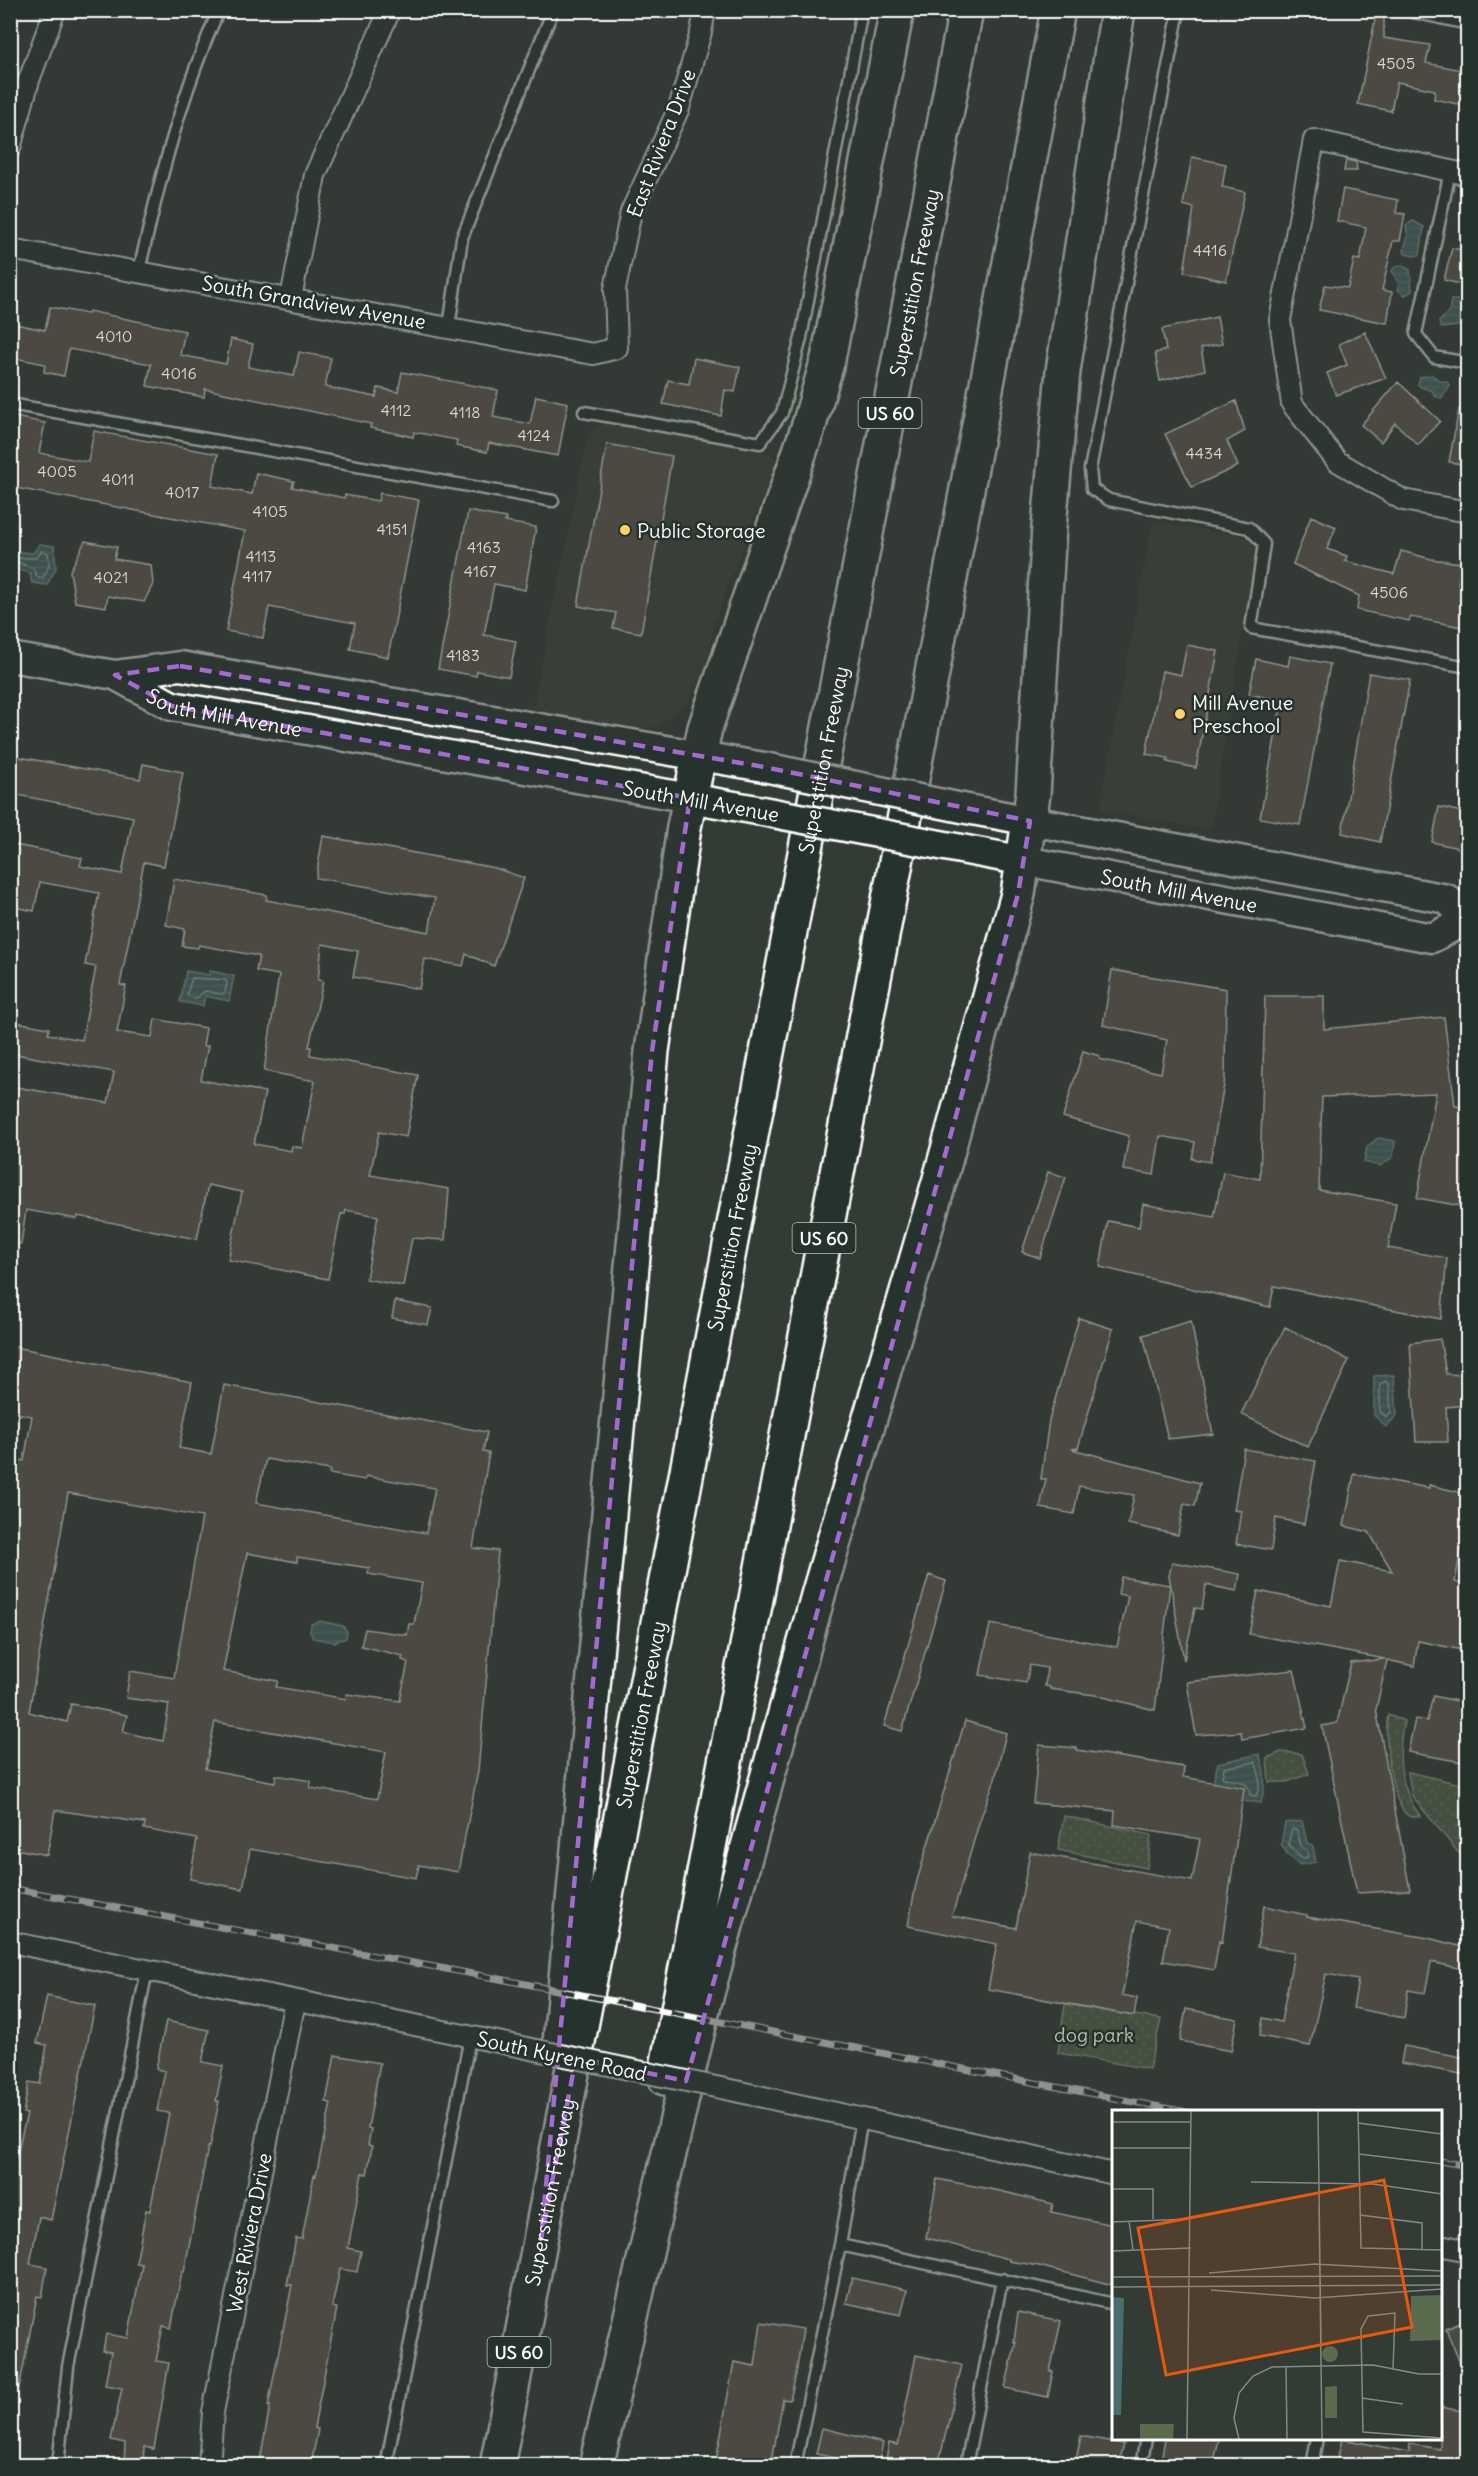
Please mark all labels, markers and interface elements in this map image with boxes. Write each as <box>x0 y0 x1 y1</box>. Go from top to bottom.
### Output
house number: 4505 <box>1377 53 1415 73</box>
street label: East Riviera Drive <box>621 65 701 221</box>
street label: Superstition Freeway <box>884 187 944 378</box>
house number: 4416 <box>1193 240 1227 260</box>
street label: South Grandview Avenue <box>200 270 428 334</box>
house number: 4010 <box>96 326 132 346</box>
house number: 4016 <box>161 363 197 383</box>
road number: US 60 <box>858 398 922 428</box>
house number: 4112 <box>381 400 412 420</box>
house number: 4118 <box>449 402 481 422</box>
house number: 4124 <box>517 425 551 445</box>
house number: 4434 <box>1186 443 1222 463</box>
house number: 4005 <box>37 461 77 481</box>
house number: 4011 <box>102 469 134 489</box>
house number: 4017 <box>165 482 199 502</box>
house number: 4105 <box>252 501 288 521</box>
place label: Public Storage <box>637 518 766 543</box>
house number: 4151 <box>377 519 408 539</box>
marker: Public Storage <box>618 523 632 537</box>
house number: 4163 <box>467 537 501 557</box>
house number: 4113 <box>246 546 276 566</box>
house number: 4167 <box>464 561 496 581</box>
house number: 4117 <box>242 566 272 586</box>
house number: 4021 <box>94 567 128 587</box>
house number: 4506 <box>1370 582 1408 602</box>
house number: 4183 <box>446 645 480 665</box>
street label: Superstition Freeway <box>793 664 853 856</box>
street label: South Mill Avenue <box>143 682 304 741</box>
place label: Mill Avenue Preschool <box>1192 690 1293 738</box>
marker: Mill Avenue Preschool <box>1173 707 1187 721</box>
street label: South Mill Avenue <box>621 775 781 827</box>
street label: South Mill Avenue <box>1099 863 1259 917</box>
street label: Superstition Freeway <box>702 1141 762 1333</box>
road number: US 60 <box>792 1223 856 1253</box>
street label: Superstition Freeway <box>610 1619 671 1810</box>
park label: dog park <box>1054 2022 1134 2047</box>
street label: South Kyrene Road <box>475 2026 649 2086</box>
street label: Superstition Freeway <box>519 2096 579 2288</box>
inset map <box>1112 2110 1442 2440</box>
street label: West Riviera Drive <box>221 2151 277 2315</box>
road number: US 60 <box>488 2337 550 2367</box>

